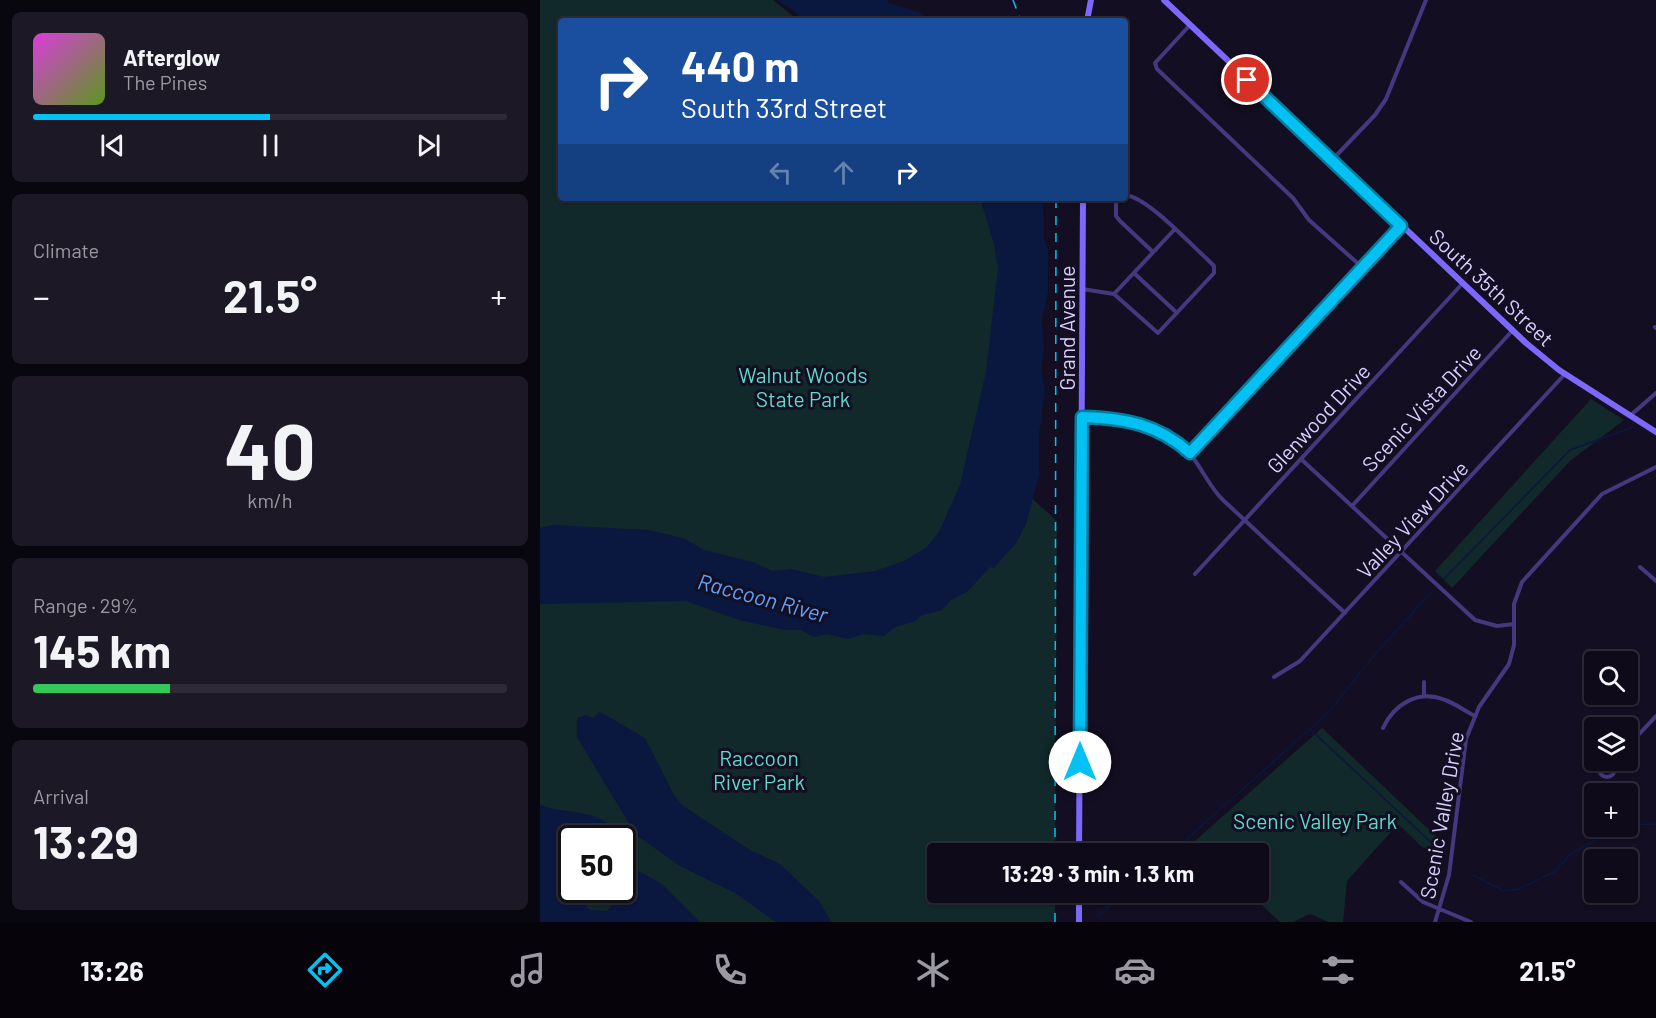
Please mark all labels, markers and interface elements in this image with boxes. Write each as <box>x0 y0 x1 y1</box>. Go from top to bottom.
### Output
text: 440 m <box>681 40 799 90</box>
icon: right <box>582 42 660 120</box>
text: Afterglow <box>123 44 220 70</box>
pin <box>1221 54 1272 105</box>
icon: arrive <box>1230 63 1263 96</box>
text: The Pines <box>123 70 207 94</box>
text: South 33rd Street <box>681 91 887 123</box>
icon: previous <box>96 129 129 162</box>
icon: pause <box>254 129 287 162</box>
icon: next <box>412 129 445 162</box>
icon: left <box>764 156 797 189</box>
icon: ahead <box>827 156 860 189</box>
icon: right <box>890 156 923 189</box>
street label: South 35th Street <box>1425 223 1559 351</box>
text: Climate <box>33 238 99 262</box>
street label: Grand Avenue <box>1054 266 1079 390</box>
text: 21.5° <box>223 268 317 322</box>
text: − <box>33 276 50 316</box>
text: + <box>491 276 507 316</box>
street label: Scenic Vista Drive <box>1356 340 1486 476</box>
street label: Glenwood Drive <box>1261 358 1375 478</box>
park label: Walnut Woods State Park <box>738 362 868 411</box>
text: 40 <box>224 402 316 496</box>
street label: Valley View Drive <box>1351 455 1473 583</box>
text: km/h <box>247 488 293 512</box>
water label: Raccoon River <box>695 567 832 627</box>
text: Range · 29% <box>33 593 138 617</box>
text: 145 km <box>33 623 171 677</box>
map controls <box>1584 651 1638 903</box>
button: search <box>1584 651 1638 705</box>
button: layers <box>1584 717 1638 771</box>
street label: Scenic Valley Drive <box>1414 729 1468 901</box>
position arrow <box>1048 730 1112 794</box>
park label: Raccoon River Park <box>713 745 805 794</box>
button: + <box>1584 783 1638 837</box>
text: Arrival <box>33 784 89 808</box>
park label: Scenic Valley Park <box>1233 808 1397 833</box>
text: 13:29 <box>33 814 139 868</box>
speed limit sign: 50 <box>558 825 636 903</box>
button: − <box>1584 849 1638 903</box>
text: 13:29 · 3 min · 1.3 km <box>1002 860 1194 886</box>
icon: directions <box>304 949 346 991</box>
icon: music <box>507 949 549 991</box>
icon: phone <box>709 949 751 991</box>
icon: climate <box>912 949 954 991</box>
icon: car <box>1114 949 1156 991</box>
icon: filters <box>1317 949 1359 991</box>
text: 13:26 <box>80 954 144 986</box>
text: 21.5° <box>1519 954 1576 986</box>

